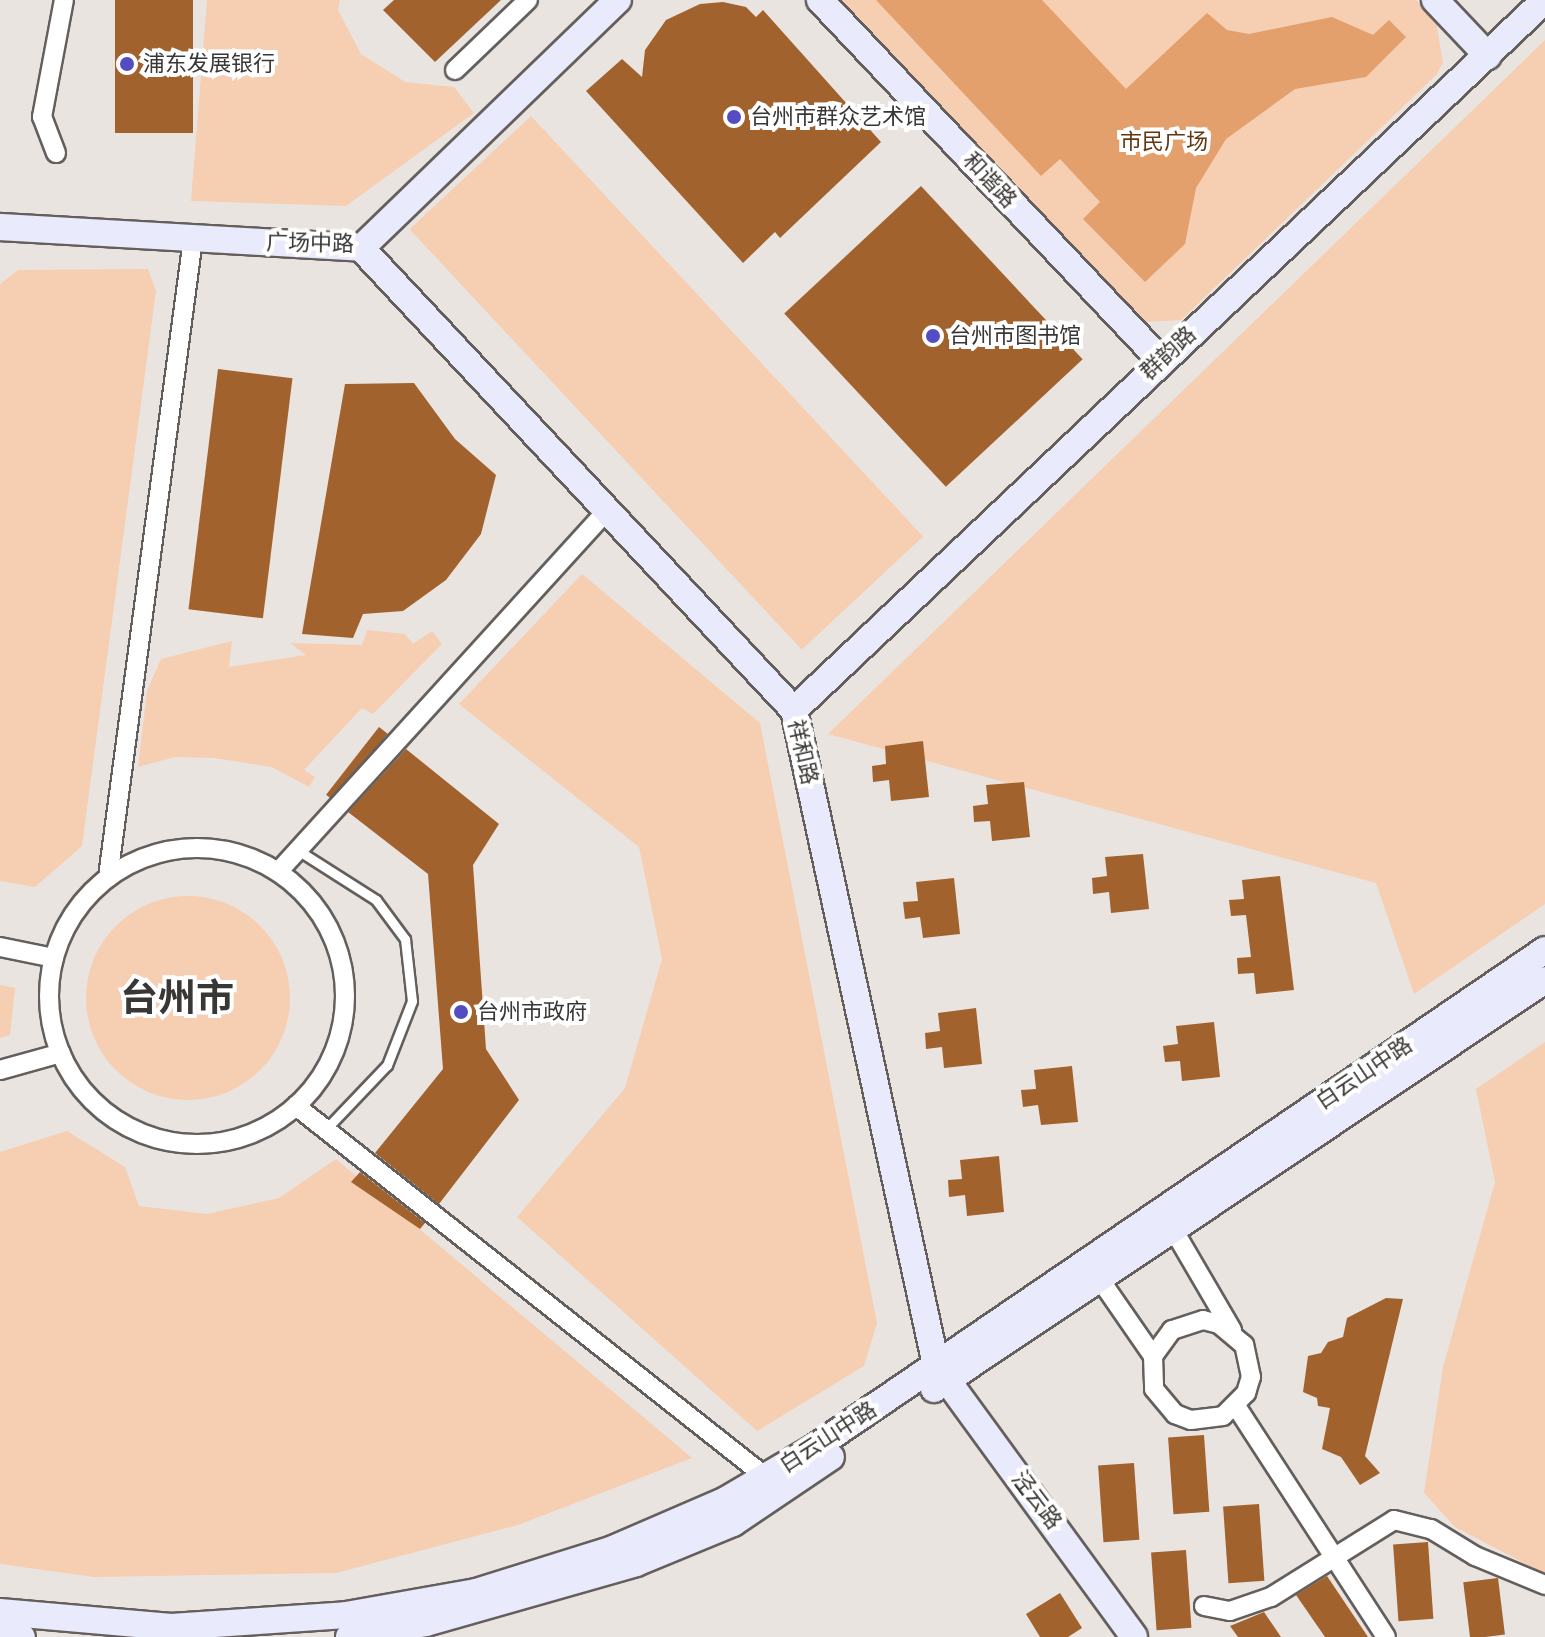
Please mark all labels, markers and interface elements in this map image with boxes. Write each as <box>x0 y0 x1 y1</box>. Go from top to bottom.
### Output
place label: 浦东发展银行 <box>143 51 275 77</box>
marker: 浦东发展银行 <box>118 55 136 73</box>
place label: 台州市群众艺术馆 <box>750 104 926 130</box>
marker: 台州市群众艺术馆 <box>725 108 743 126</box>
park label: 市民广场 <box>1120 129 1208 155</box>
street label: 和谐路 <box>958 147 1022 213</box>
street label: 广场中路 <box>266 229 354 257</box>
street label: 群韵路 <box>1135 321 1201 385</box>
place label: 台州市图书馆 <box>949 323 1081 349</box>
marker: 台州市图书馆 <box>924 327 942 345</box>
street label: 祥和路 <box>783 717 823 787</box>
district label: 台州市 <box>120 975 234 1021</box>
place label: 台州市政府 <box>477 999 587 1025</box>
marker: 台州市政府 <box>452 1003 470 1021</box>
street label: 白云山中路 <box>1311 1031 1417 1115</box>
street label: 白云山中路 <box>775 1396 881 1478</box>
street label: 泾云路 <box>1007 1466 1067 1534</box>

